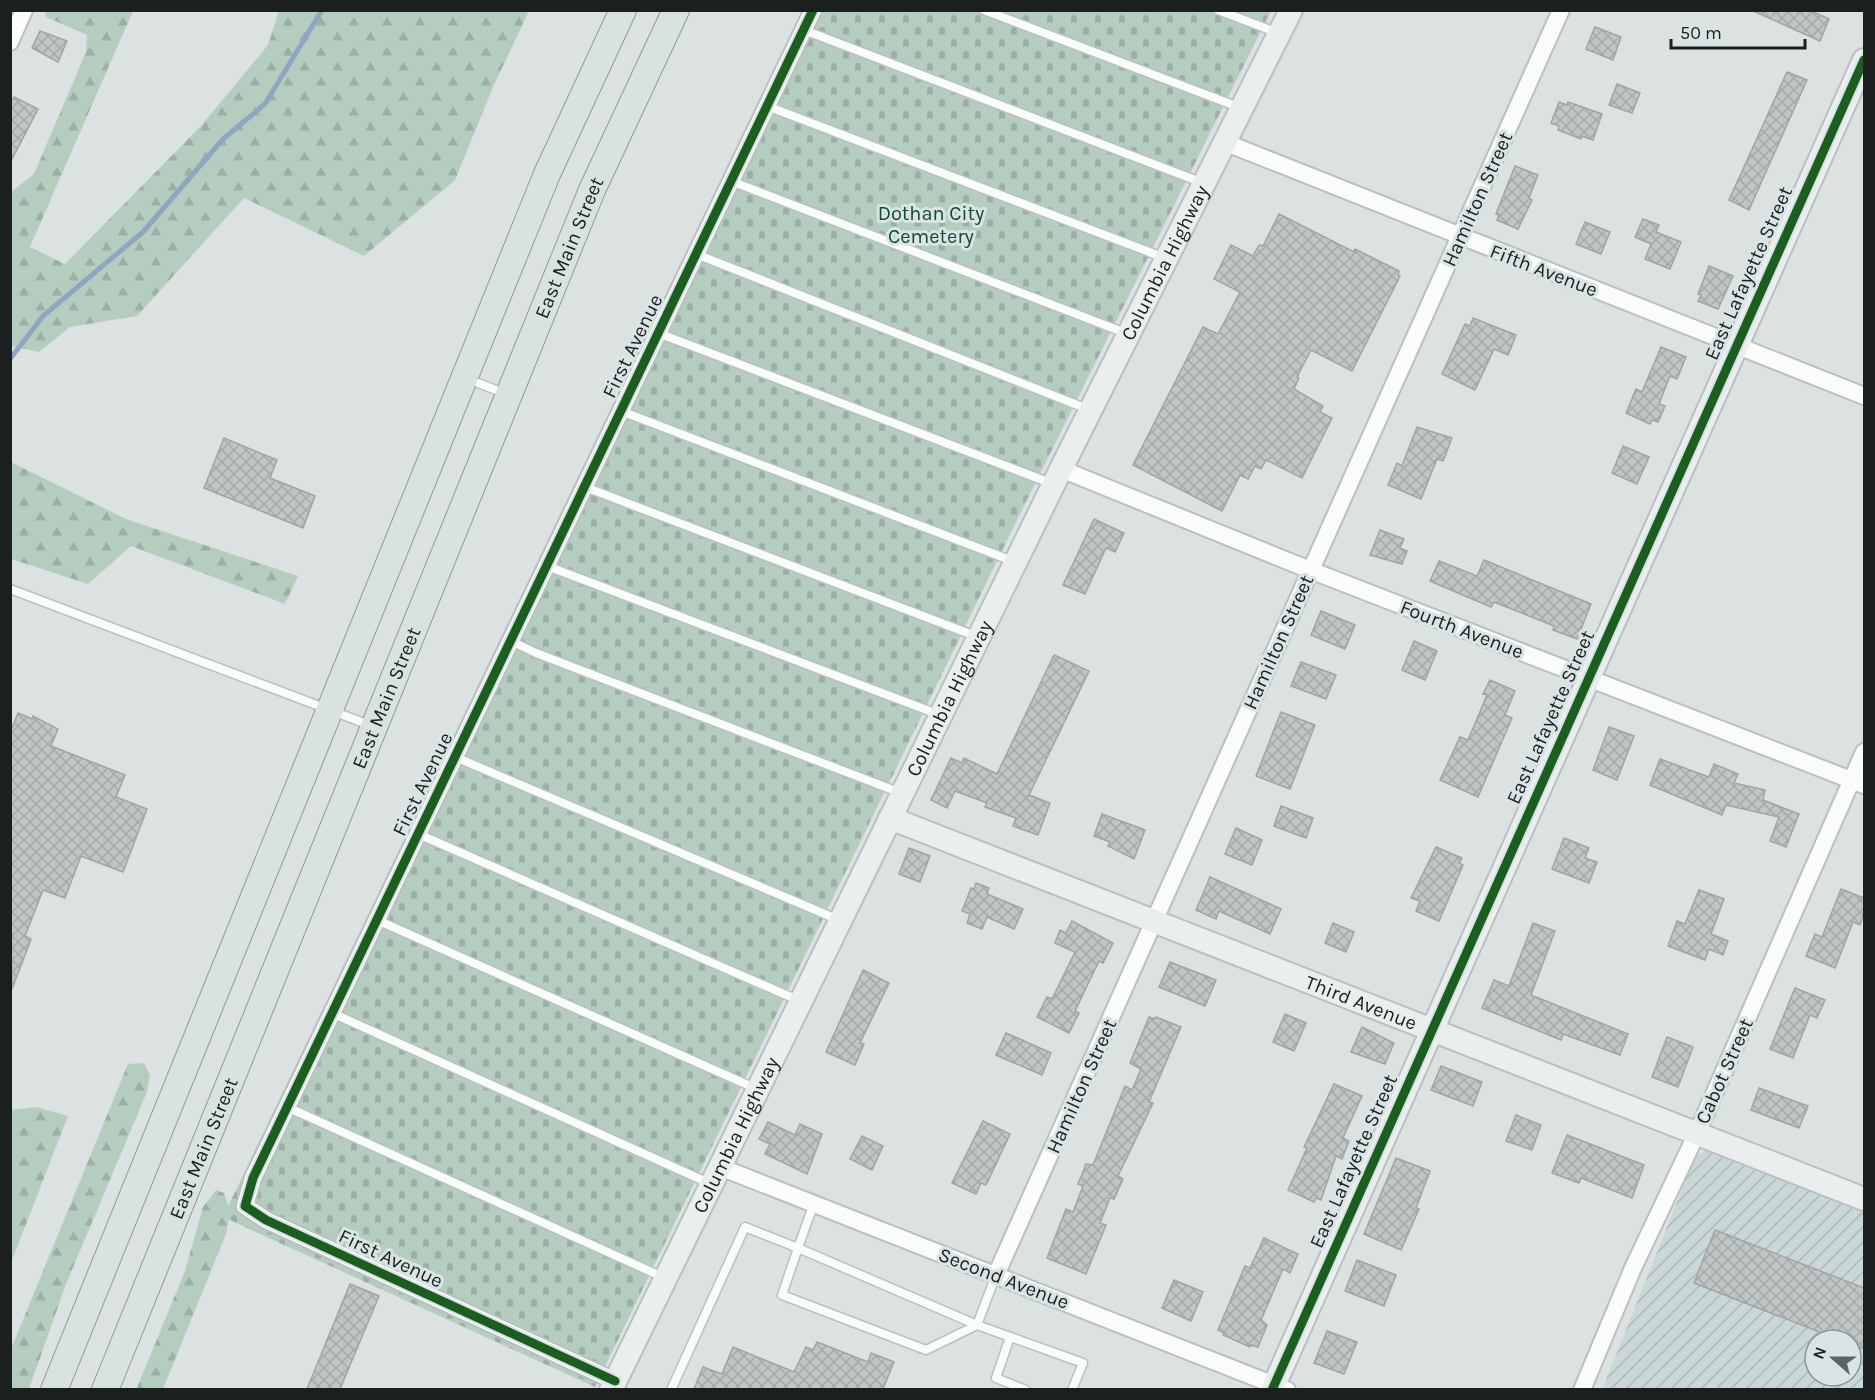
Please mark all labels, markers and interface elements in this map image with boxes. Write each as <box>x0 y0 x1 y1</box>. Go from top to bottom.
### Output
scale bar <box>1671 12 1804 50</box>
text: 50 m <box>1680 22 1722 44</box>
street label: Hamilton Street <box>1437 128 1518 270</box>
street label: East Main Street <box>530 173 609 322</box>
street label: Columbia Highway <box>1116 181 1213 344</box>
street label: East Lafayette Street <box>1700 182 1797 364</box>
park label: Dothan City Cemetery <box>878 202 984 248</box>
street label: Fifth Avenue <box>1487 239 1601 302</box>
street label: First Avenue <box>598 291 667 402</box>
street label: Hamilton Street <box>1238 571 1319 713</box>
street label: Fourth Avenue <box>1397 595 1527 664</box>
street label: Columbia Highway <box>902 617 997 780</box>
street label: East Main Street <box>347 623 426 772</box>
street label: East Lafayette Street <box>1502 626 1599 808</box>
street label: First Avenue <box>388 729 457 840</box>
street label: Third Avenue <box>1302 971 1420 1035</box>
street label: Cabot Street <box>1691 1014 1758 1128</box>
street label: Hamilton Street <box>1041 1015 1122 1157</box>
street label: Columbia Highway <box>688 1053 784 1217</box>
street label: East Lafayette Street <box>1305 1070 1402 1252</box>
street label: East Main Street <box>165 1074 243 1223</box>
street label: First Avenue <box>335 1224 447 1293</box>
street label: Second Avenue <box>935 1243 1072 1314</box>
north arrow <box>1803 1328 1863 1388</box>
text: N <box>1809 1344 1830 1362</box>

